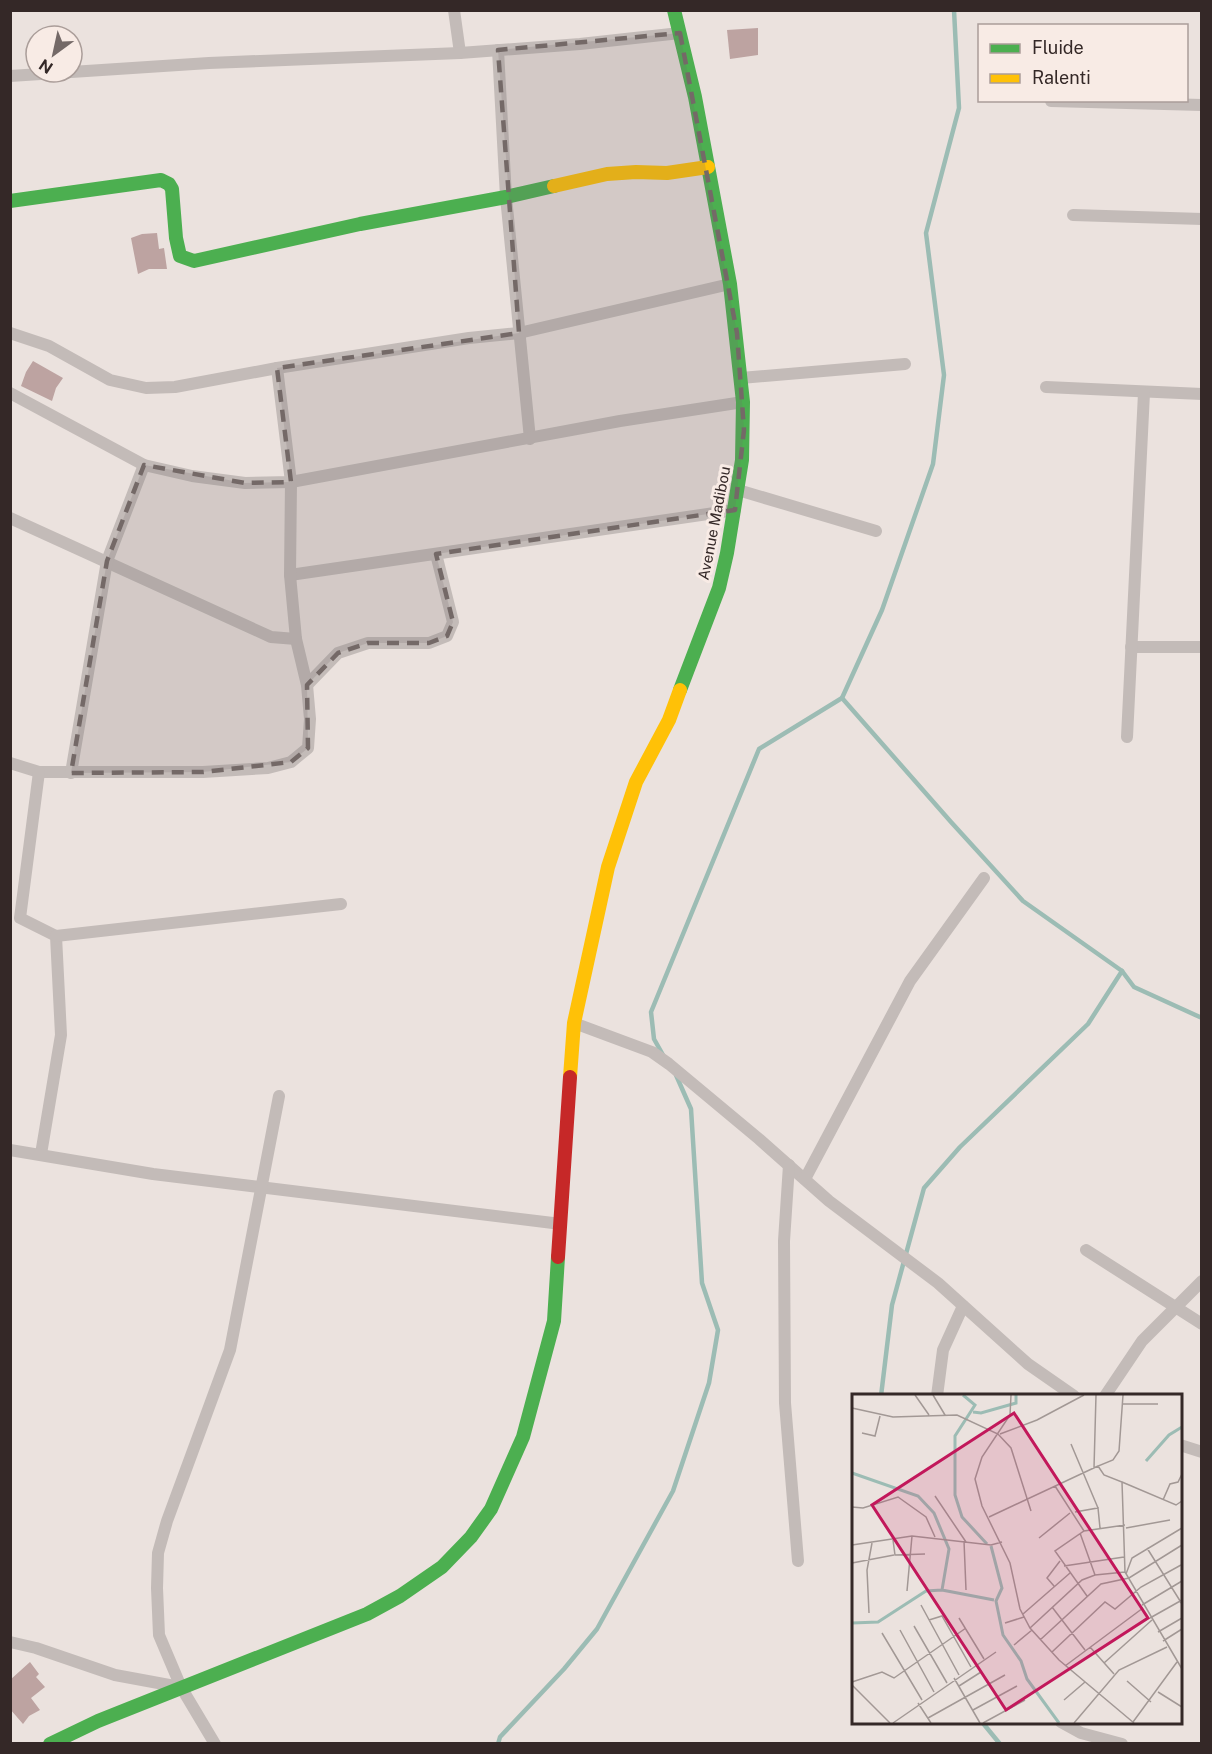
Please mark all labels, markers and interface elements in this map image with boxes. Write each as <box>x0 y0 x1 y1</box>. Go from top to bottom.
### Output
north arrow <box>24 24 84 84</box>
legend <box>978 24 1188 102</box>
text: Fluide <box>1032 37 1084 58</box>
text: N <box>36 55 57 78</box>
text: Ralenti <box>1032 67 1091 88</box>
street label: Avenue Madibou <box>695 465 733 581</box>
inset map <box>852 1394 1182 1724</box>

